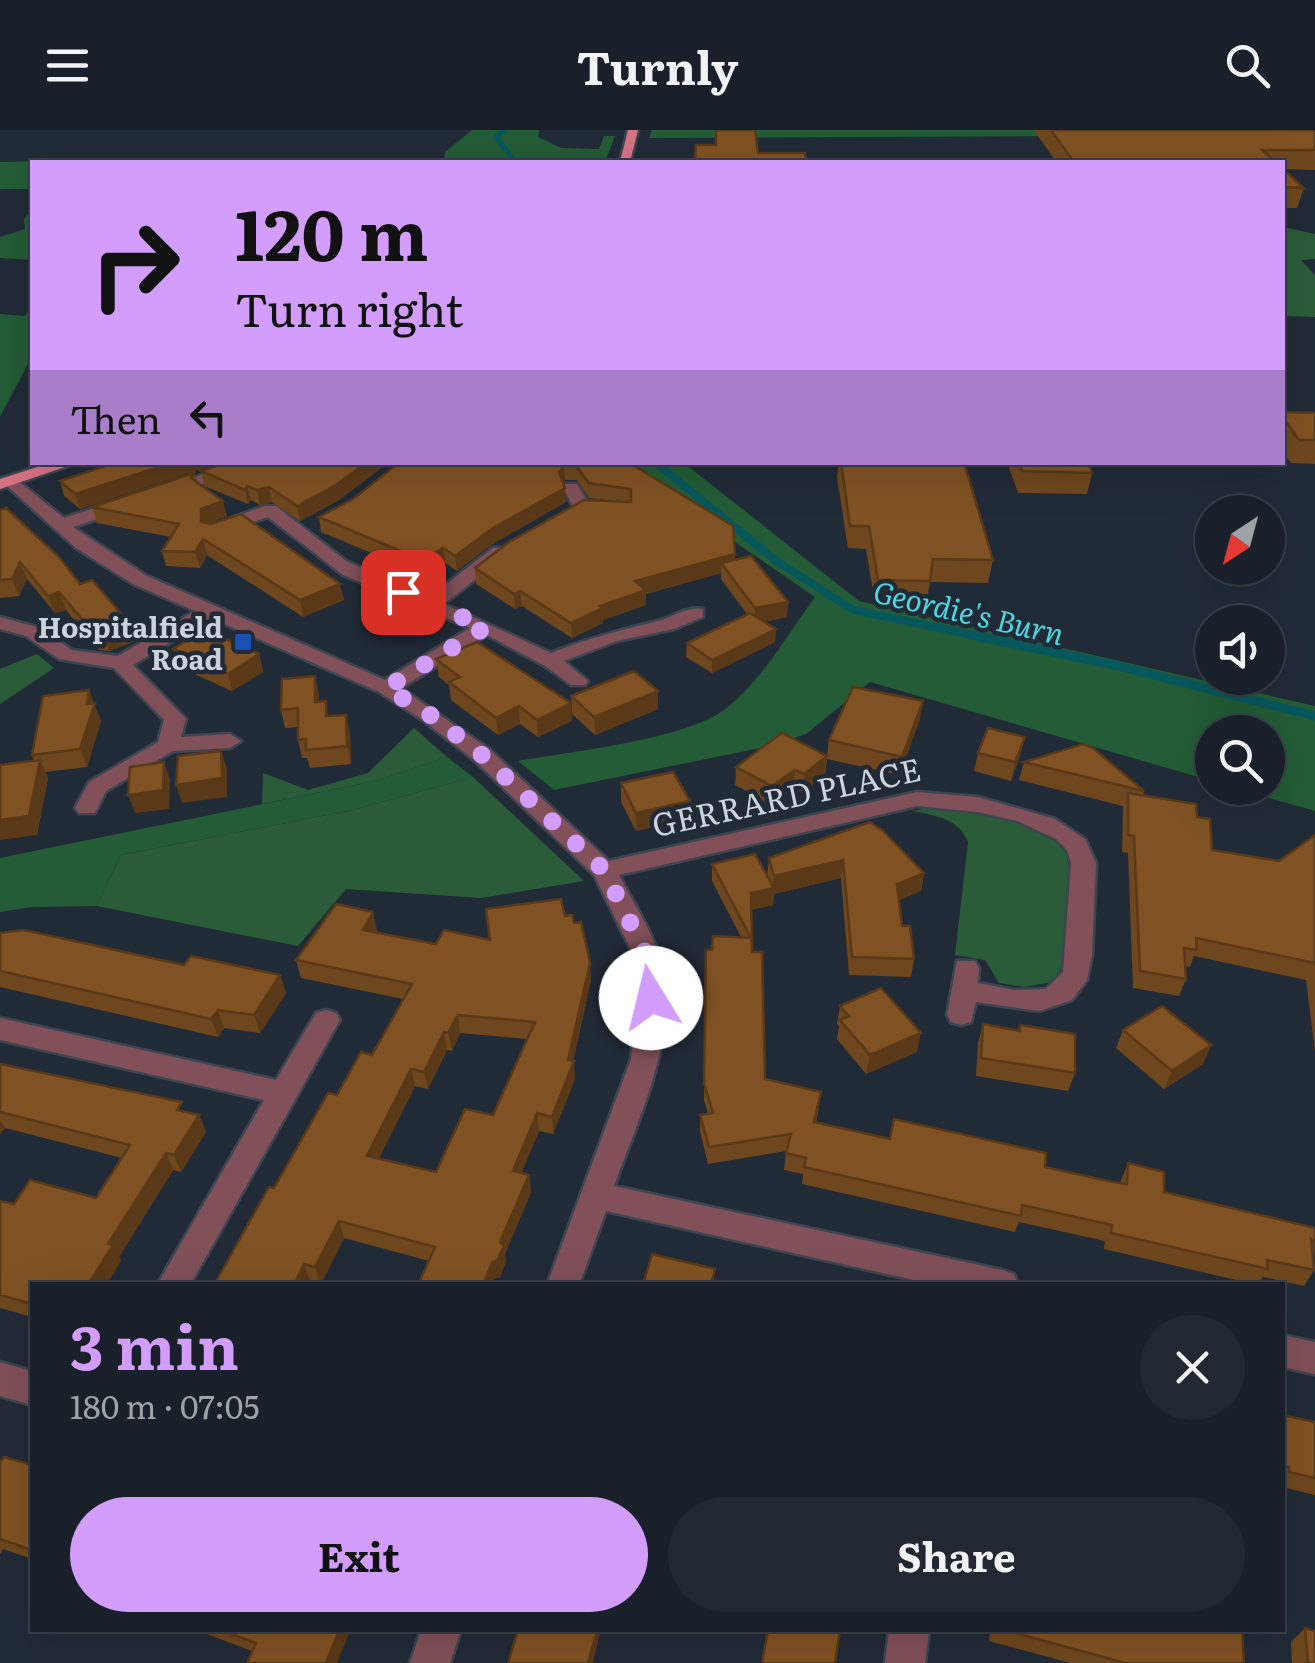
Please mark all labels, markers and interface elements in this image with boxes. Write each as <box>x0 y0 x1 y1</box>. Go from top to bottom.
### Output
text: Turnly <box>577 32 738 99</box>
icon: menu <box>40 38 95 93</box>
icon: search <box>1220 38 1275 93</box>
text: 120 m <box>235 179 428 283</box>
icon: right <box>70 200 200 330</box>
text: Turn right <box>235 274 463 341</box>
text: Then <box>70 389 161 446</box>
icon: left <box>181 390 236 445</box>
north arrow <box>1195 495 1285 585</box>
map controls <box>1195 495 1285 805</box>
pin <box>361 550 446 635</box>
icon: arrive <box>376 565 431 620</box>
water label: Geordie's Burn <box>869 568 1069 654</box>
place label: Hospitalfield Road <box>38 605 223 679</box>
button: sound <box>1195 605 1285 695</box>
marker: Hospitalfield Road <box>232 631 254 653</box>
button: search <box>1195 715 1285 805</box>
street label: GERRARD PLACE <box>647 743 925 847</box>
position arrow <box>599 946 703 1050</box>
text: 3 min <box>70 1299 239 1388</box>
button: close <box>1140 1315 1245 1420</box>
text: 180 m · 07:05 <box>70 1381 260 1429</box>
button: Exit <box>70 1497 648 1612</box>
button: Share <box>668 1497 1245 1612</box>

